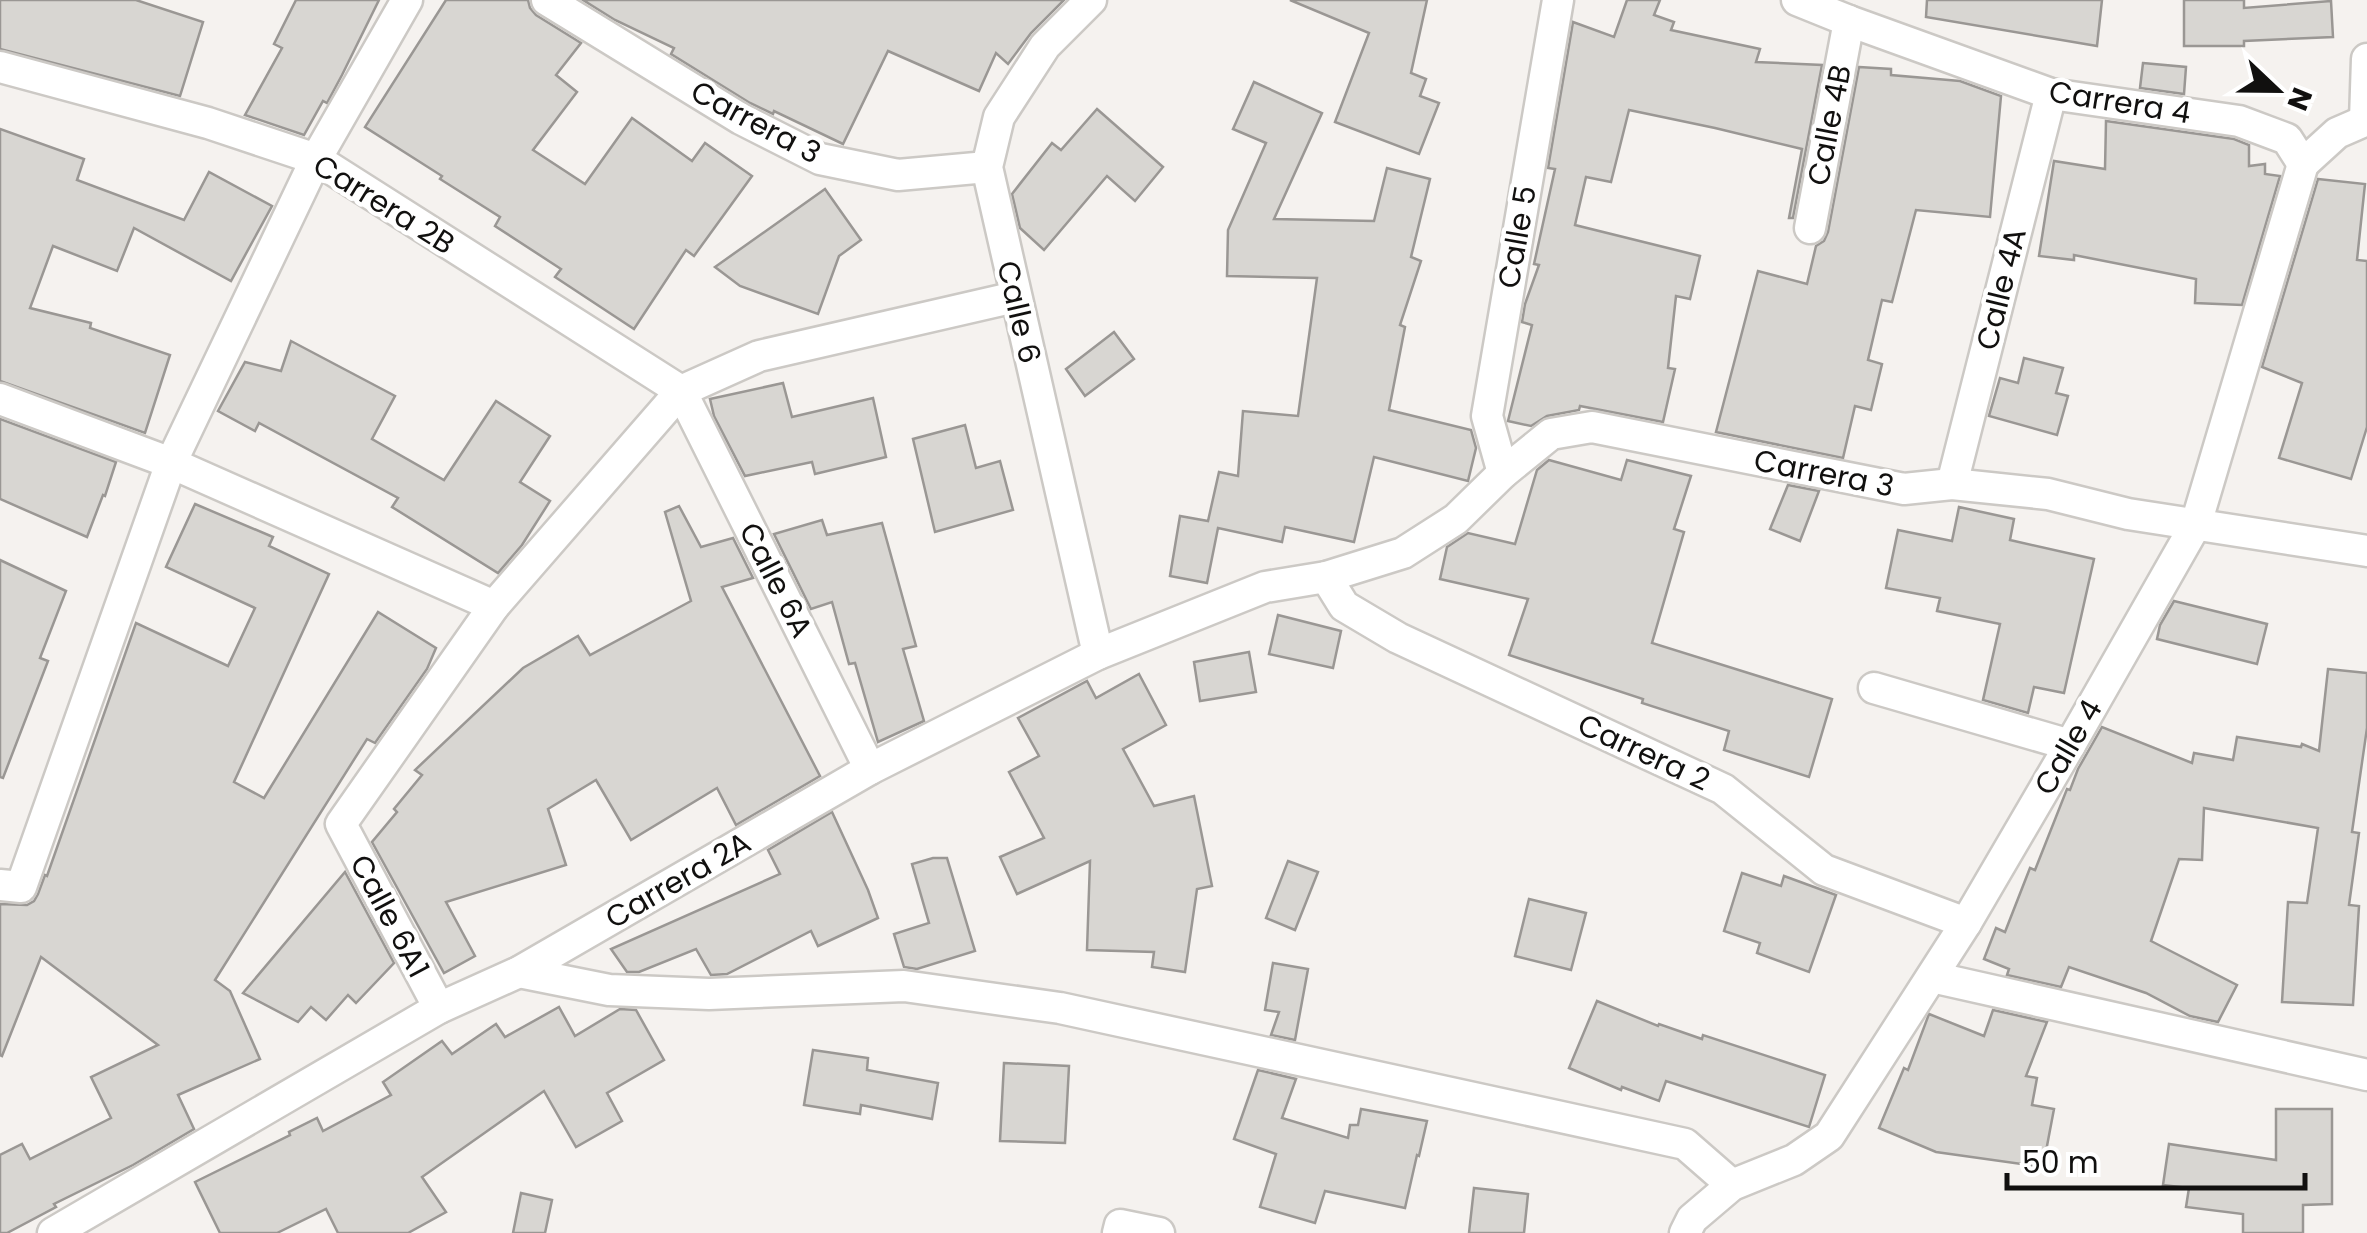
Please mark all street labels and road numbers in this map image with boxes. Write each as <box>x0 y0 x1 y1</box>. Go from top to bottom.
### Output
street label: Calle 4B <box>1796 61 1862 189</box>
street label: Carrera 3 <box>683 70 829 174</box>
street label: Carrera 4 <box>2046 70 2194 134</box>
street label: Carrera 2B <box>305 143 463 265</box>
street label: Calle 5 <box>1487 182 1547 292</box>
street label: Calle 4A <box>1965 224 2037 354</box>
street label: Calle 6 <box>986 257 1052 367</box>
street label: Carrera 3 <box>1750 438 1898 508</box>
street label: Calle 6A <box>729 515 823 645</box>
street label: Calle 4 <box>2023 691 2113 803</box>
street label: Carrera 2 <box>1571 703 1717 801</box>
street label: Carrera 2A <box>597 821 759 939</box>
street label: Calle 6A1 <box>340 847 440 985</box>

